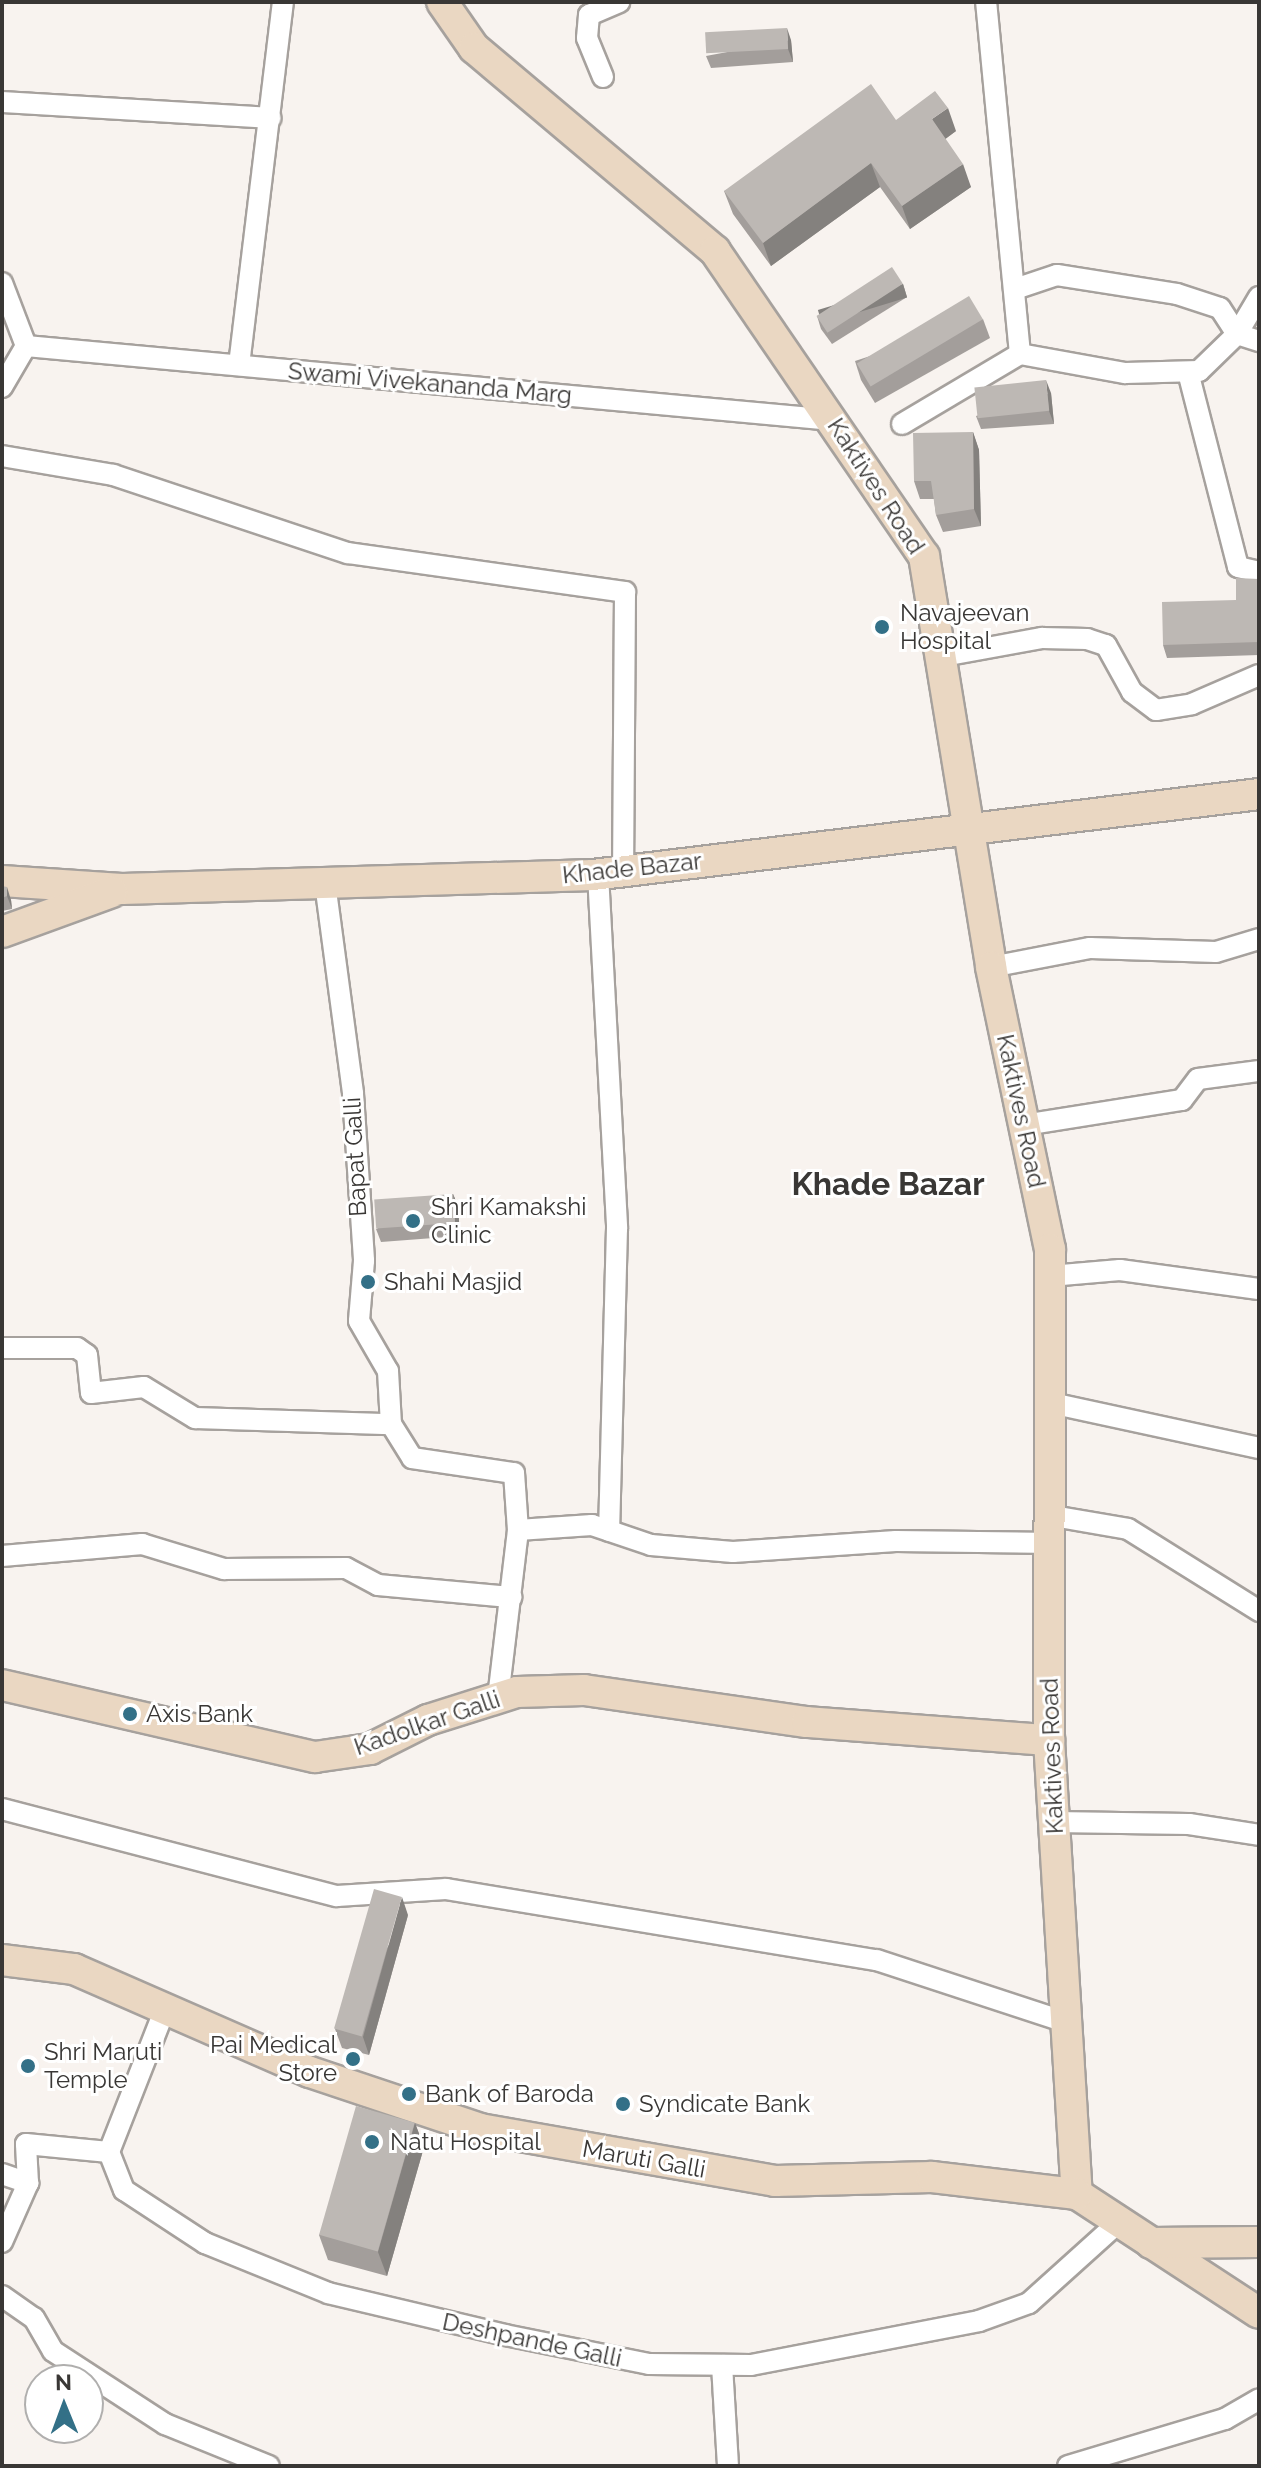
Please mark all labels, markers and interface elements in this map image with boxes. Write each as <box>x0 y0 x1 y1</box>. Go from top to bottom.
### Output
street label: Swami Vivekananda Marg <box>286 356 574 410</box>
street label: Kaktives Road <box>821 413 931 559</box>
place label: Navajeevan Hospital <box>900 599 1029 655</box>
marker: Navajeevan Hospital <box>871 616 893 638</box>
street label: Khade Bazar <box>561 846 703 890</box>
street label: Kaktives Road <box>991 1032 1051 1190</box>
street label: Bapat Galli <box>337 1097 373 1217</box>
district label: Khade Bazar <box>791 1165 985 1203</box>
place label: Shri Kamakshi Clinic <box>431 1193 587 1249</box>
marker: Shri Kamakshi Clinic <box>402 1210 424 1232</box>
place label: Shahi Masjid <box>384 1268 522 1296</box>
marker: Shahi Masjid <box>359 1273 377 1291</box>
street label: Kaktives Road <box>1035 1677 1069 1835</box>
street label: Kadolkar Galli <box>350 1684 504 1762</box>
place label: Axis Bank <box>146 1700 253 1728</box>
marker: Axis Bank <box>121 1705 139 1723</box>
place label: Pai Medical Store <box>210 2031 337 2087</box>
place label: Shri Maruti Temple <box>44 2038 162 2094</box>
marker: Pai Medical Store <box>344 2050 362 2068</box>
marker: Shri Maruti Temple <box>19 2057 37 2075</box>
place label: Bank of Baroda <box>425 2080 594 2108</box>
marker: Bank of Baroda <box>400 2085 418 2103</box>
place label: Syndicate Bank <box>639 2090 810 2118</box>
marker: Syndicate Bank <box>614 2095 632 2113</box>
place label: Natu Hospital <box>390 2128 541 2156</box>
marker: Natu Hospital <box>361 2131 383 2153</box>
street label: Maruti Galli <box>580 2134 708 2184</box>
street label: Deshpande Galli <box>440 2307 624 2373</box>
north arrow <box>24 2364 104 2444</box>
text: N <box>55 2369 72 2395</box>

